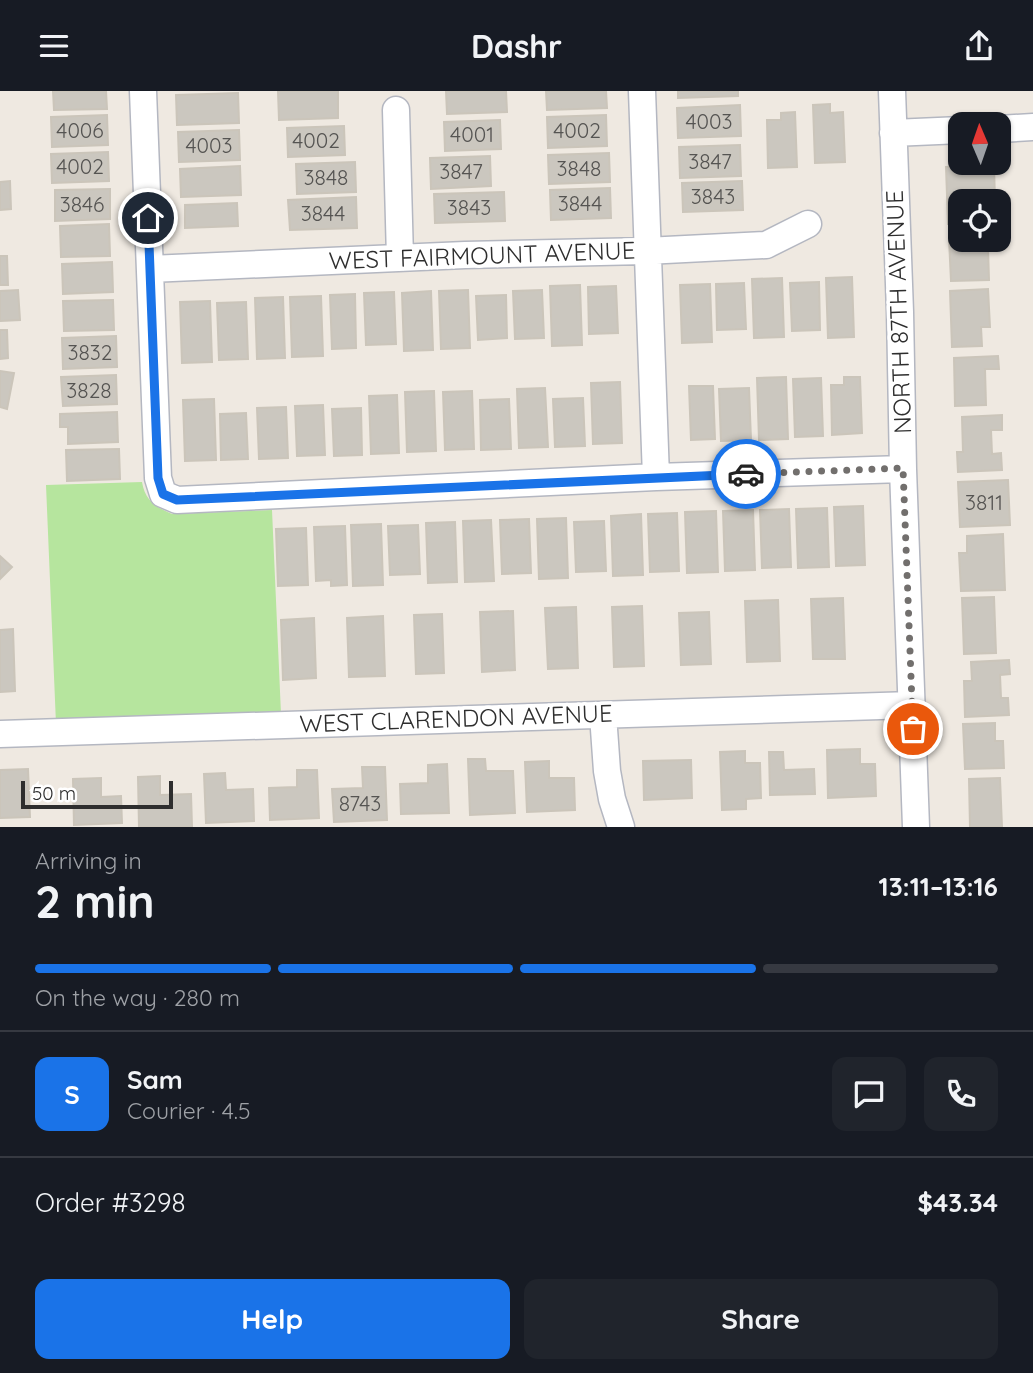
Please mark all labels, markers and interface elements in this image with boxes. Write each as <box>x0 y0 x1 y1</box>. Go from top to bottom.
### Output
text: Dashr <box>471 26 562 66</box>
icon: menu <box>35 27 73 65</box>
icon: share <box>960 27 998 65</box>
house number: 4003 <box>685 108 733 134</box>
north arrow <box>948 112 1012 175</box>
map controls <box>948 112 1011 252</box>
house number: 4006 <box>56 117 104 143</box>
house number: 4002 <box>553 117 601 143</box>
house number: 4001 <box>450 121 494 147</box>
house number: 4002 <box>292 127 340 153</box>
house number: 4003 <box>185 132 233 158</box>
house number: 3847 <box>688 148 732 174</box>
house number: 4002 <box>56 153 104 179</box>
house number: 3848 <box>557 155 601 181</box>
house number: 3847 <box>439 158 483 184</box>
house number: 3848 <box>304 164 348 190</box>
house number: 3843 <box>691 183 735 209</box>
pin <box>118 188 178 248</box>
button: locate <box>948 189 1011 252</box>
house number: 3844 <box>558 190 602 216</box>
street label: NORTH 87TH AVENUE <box>879 190 917 434</box>
house number: 3846 <box>60 191 104 217</box>
house number: 3843 <box>447 194 491 220</box>
icon: home <box>129 199 167 237</box>
house number: 3844 <box>301 200 345 226</box>
street label: WEST FAIRMOUNT AVENUE <box>328 235 636 275</box>
house number: 3832 <box>68 339 112 365</box>
house number: 3828 <box>66 377 112 403</box>
courier <box>711 439 781 509</box>
icon: car <box>727 455 765 493</box>
house number: 3811 <box>965 489 1003 515</box>
street label: WEST CLARENDON AVENUE <box>299 698 613 738</box>
pin <box>883 699 943 759</box>
icon: bag <box>894 710 932 748</box>
scale bar <box>21 778 173 810</box>
text: 50 m <box>32 781 76 805</box>
house number: 8743 <box>339 790 381 816</box>
text: Arriving in <box>35 846 142 875</box>
text: 13:11–13:16 <box>879 870 998 903</box>
text: 2 min <box>35 872 155 930</box>
text: On the way · 280 m <box>35 983 240 1012</box>
button: chat <box>832 1057 906 1131</box>
button: phone <box>924 1057 998 1131</box>
text: Sam <box>127 1063 183 1096</box>
text: S <box>64 1078 80 1111</box>
text: Courier · 4.5 <box>127 1096 251 1125</box>
text: Order #3298 <box>35 1186 186 1219</box>
text: $43.34 <box>918 1186 998 1219</box>
button: Help <box>35 1279 510 1359</box>
button: Share <box>524 1279 998 1359</box>

